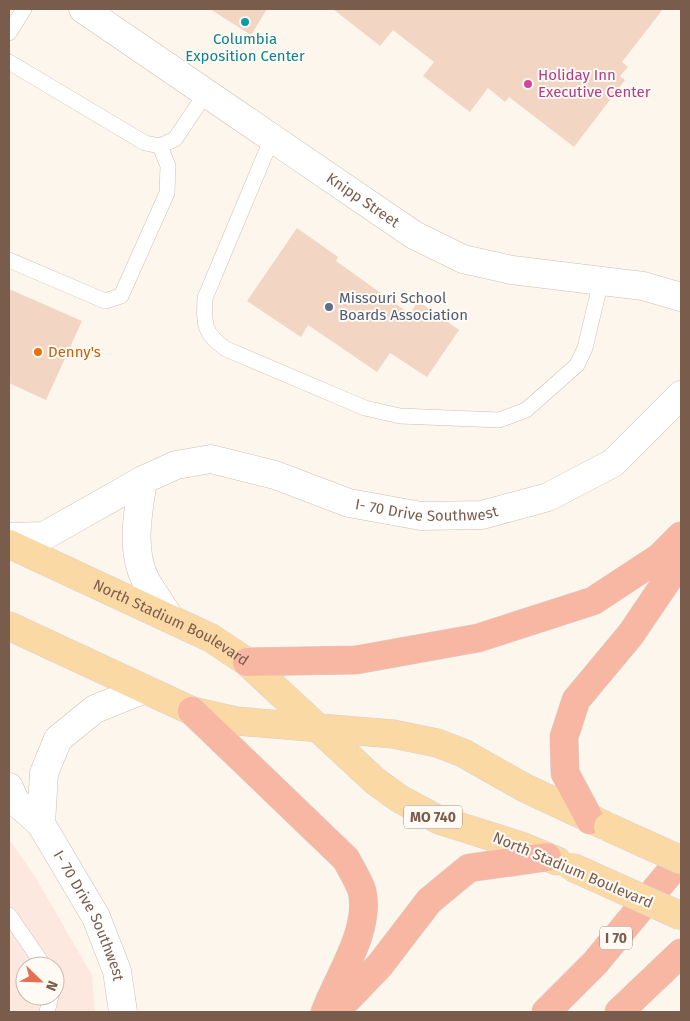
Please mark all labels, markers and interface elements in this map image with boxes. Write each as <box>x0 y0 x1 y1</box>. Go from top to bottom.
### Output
marker: Columbia Exposition Center <box>239 16 251 28</box>
place label: Columbia Exposition Center <box>185 30 305 65</box>
place label: Holiday Inn Executive Center <box>538 66 651 101</box>
marker: Holiday Inn Executive Center <box>522 78 534 90</box>
street label: Knipp Street <box>323 169 403 232</box>
place label: Missouri School Boards Association <box>339 289 468 324</box>
marker: Missouri School Boards Association <box>323 301 335 313</box>
place label: Denny's <box>48 343 101 361</box>
marker: Denny's <box>32 346 44 358</box>
street label: I- 70 Drive Southwest <box>354 495 500 525</box>
street label: North Stadium Boulevard <box>90 575 252 670</box>
road number: MO 740 <box>404 806 462 829</box>
street label: North Stadium Boulevard <box>490 828 656 912</box>
street label: I- 70 Drive Southwest <box>50 847 127 983</box>
road number: I 70 <box>600 926 632 950</box>
north arrow <box>15 956 65 1006</box>
text: N <box>42 978 61 993</box>

